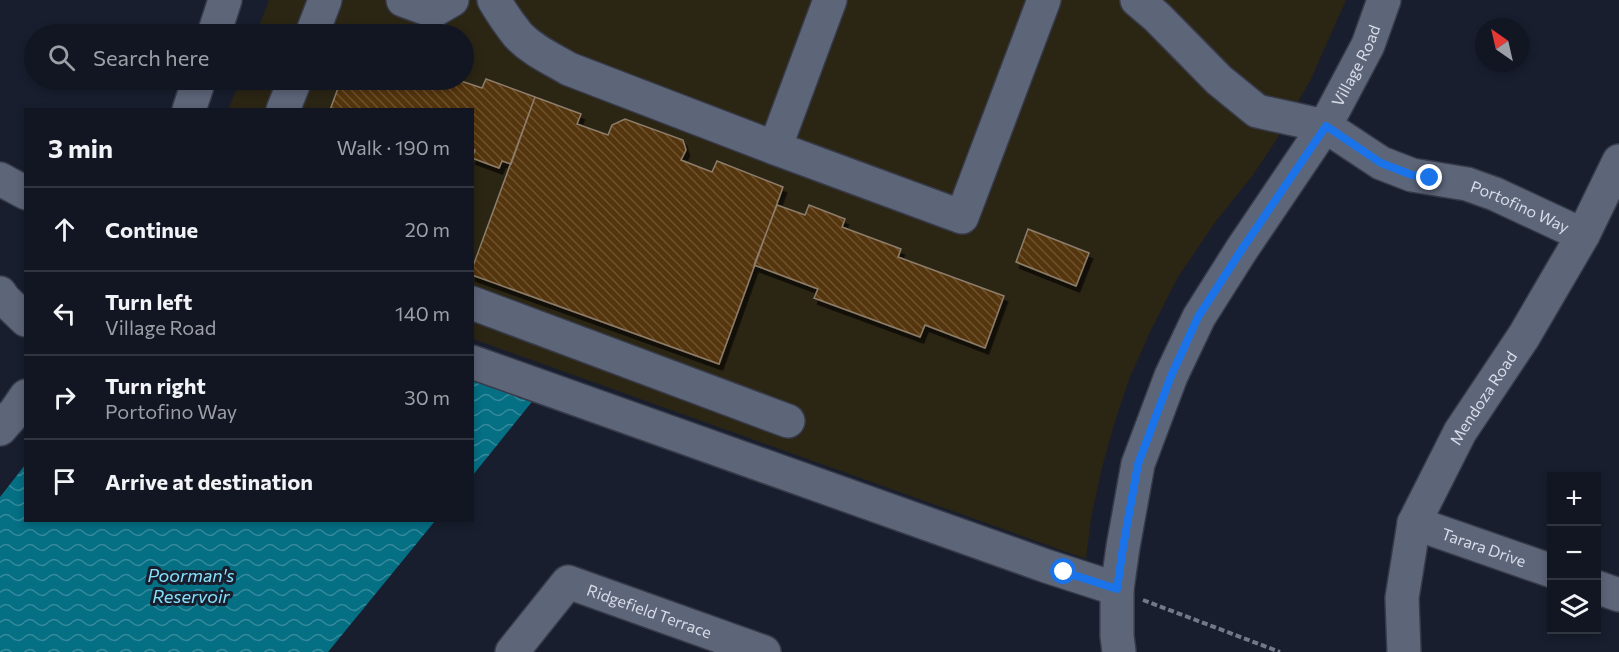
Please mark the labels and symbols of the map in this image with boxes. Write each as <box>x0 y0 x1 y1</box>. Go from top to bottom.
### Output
north arrow <box>1475 18 1529 72</box>
street label: Village Road <box>1327 22 1383 110</box>
route end <box>1416 164 1442 190</box>
street label: Portofino Way <box>1468 176 1572 236</box>
street label: Mendoza Road <box>1445 347 1520 448</box>
street label: Tarara Drive <box>1439 523 1529 570</box>
route start <box>1050 558 1076 584</box>
water label: Poorman's Reservoir <box>148 564 234 607</box>
street label: Ridgefield Terrace <box>585 580 714 642</box>

